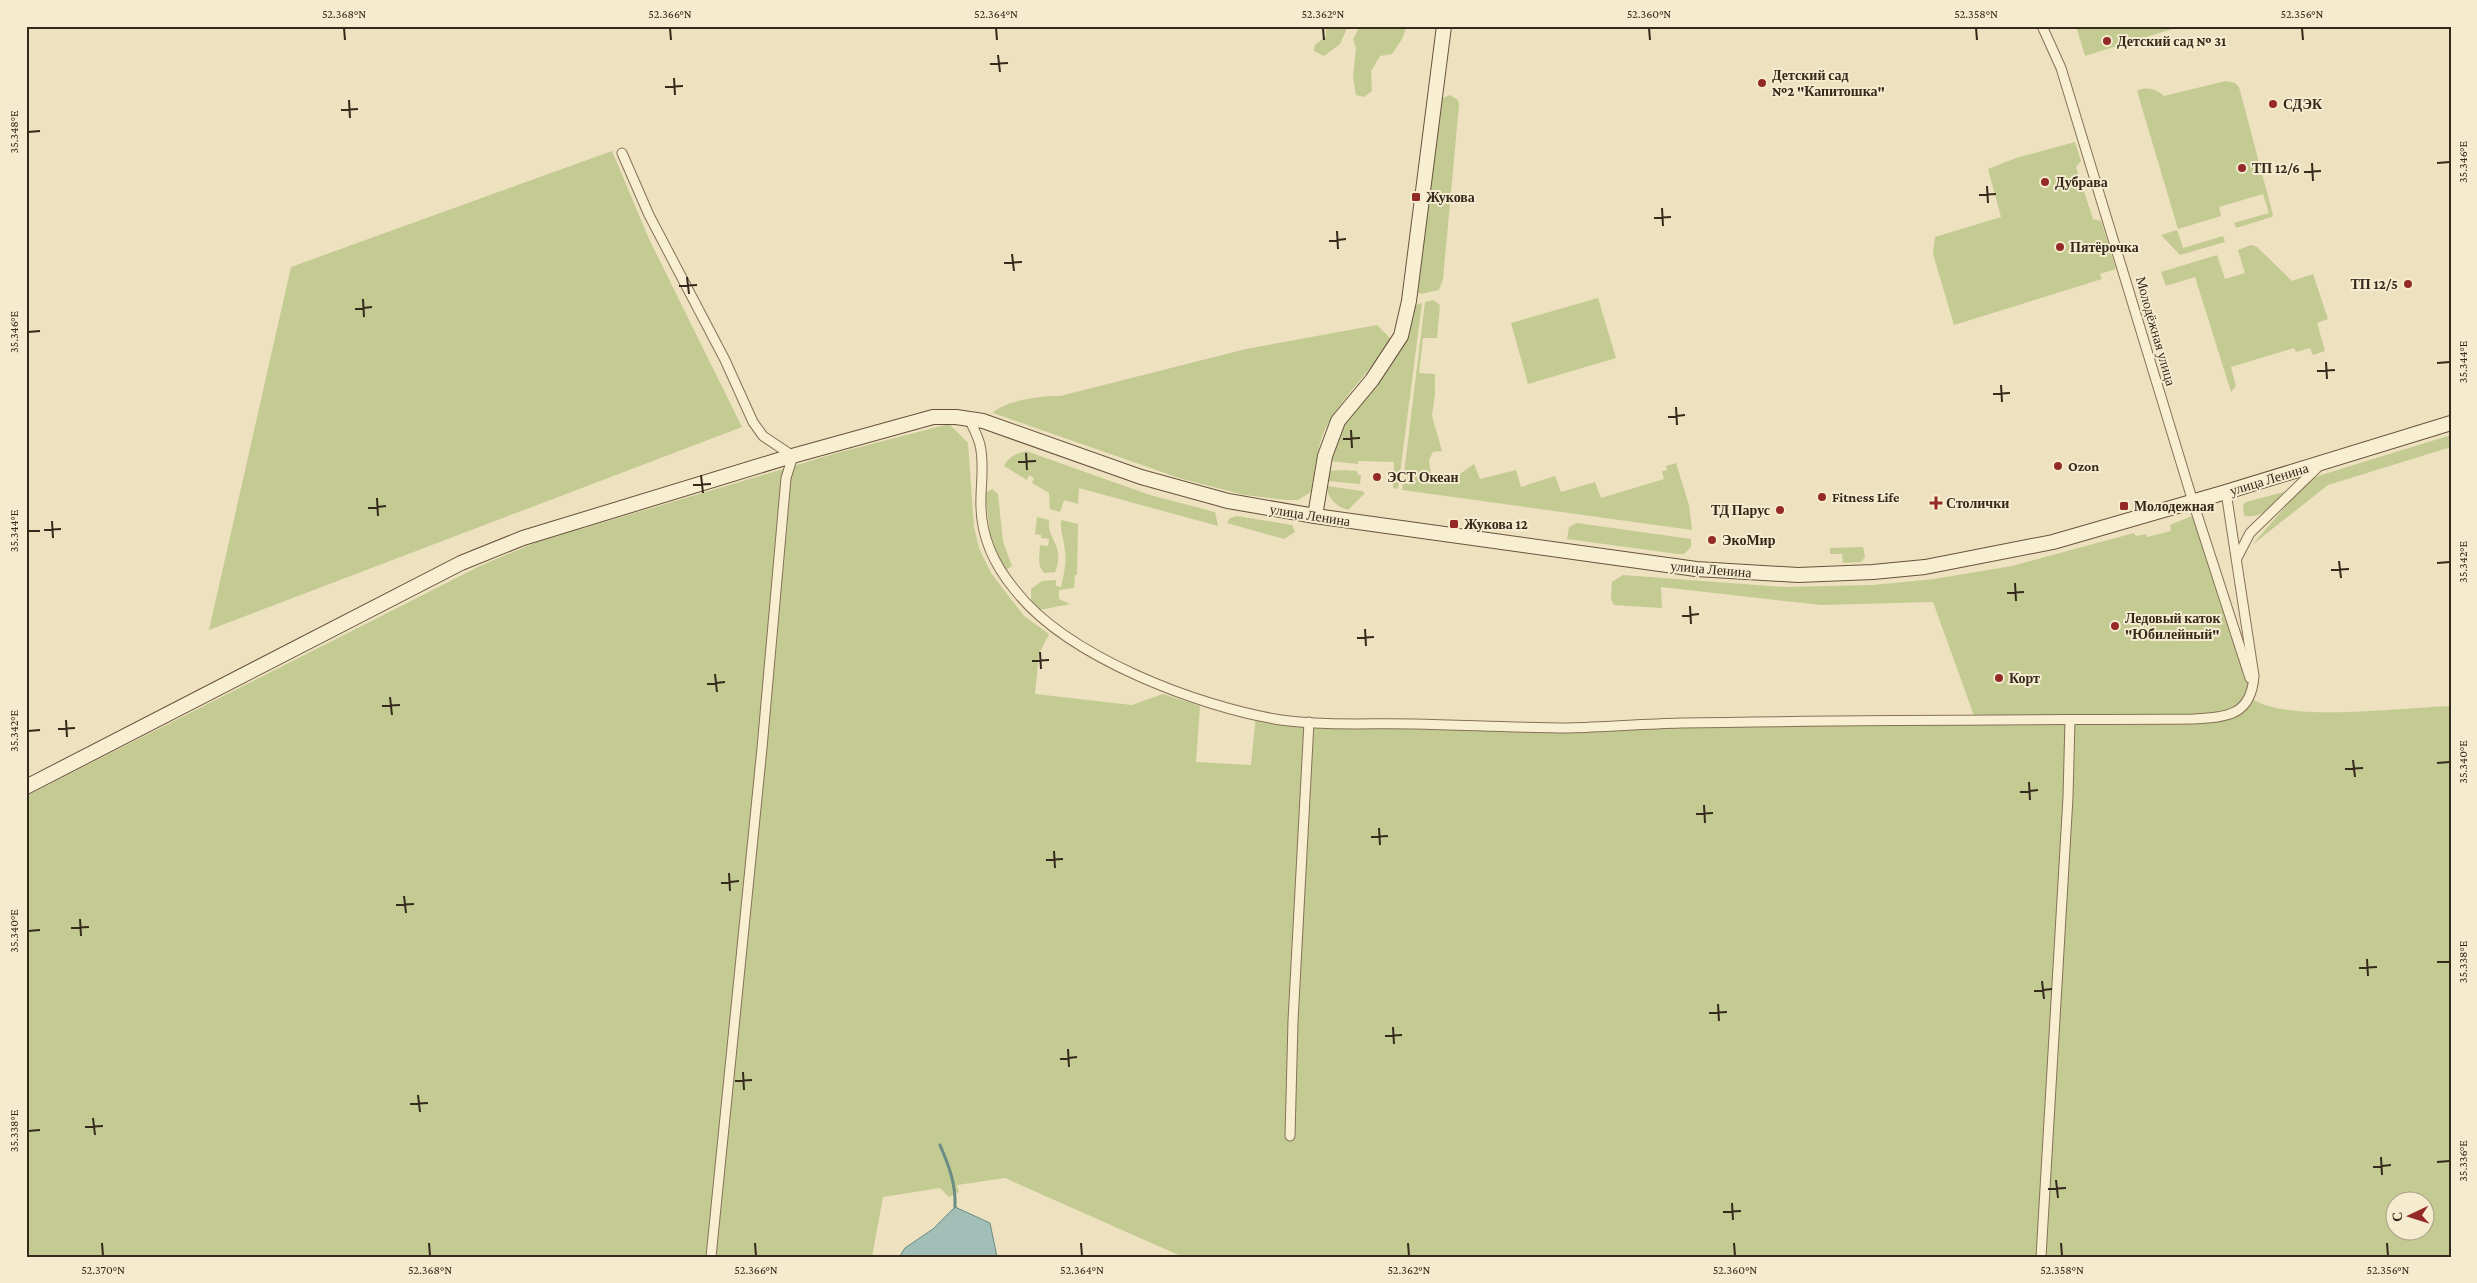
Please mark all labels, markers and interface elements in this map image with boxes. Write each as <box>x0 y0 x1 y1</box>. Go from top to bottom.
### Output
text: 52.368°N <box>322 7 366 21</box>
text: 52.366°N <box>648 7 692 21</box>
text: 52.364°N <box>974 7 1018 21</box>
text: 52.362°N <box>1302 7 1345 21</box>
text: 52.360°N <box>1627 7 1671 21</box>
text: 52.358°N <box>1954 7 1998 21</box>
text: 52.356°N <box>2281 7 2324 21</box>
place label: Детский сад № 31 <box>2117 33 2226 49</box>
marker: Детский сад № 31 <box>2101 35 2113 47</box>
place label: Детский сад №2 "Капитошка" <box>1772 67 1885 99</box>
marker: Детский сад №2 "Капитошка" <box>1756 77 1768 89</box>
place label: СДЭК <box>2283 96 2323 112</box>
marker: СДЭК <box>2267 98 2279 110</box>
text: 35.348°E <box>7 110 21 153</box>
text: 35.346°E <box>2456 140 2470 183</box>
place label: ТП 12/6 <box>2252 160 2300 176</box>
marker: ТП 12/6 <box>2236 162 2248 174</box>
place label: Дубрава <box>2055 174 2108 190</box>
marker: Дубрава <box>2039 176 2051 188</box>
place label: Жукова <box>1426 189 1475 205</box>
marker: Жукова <box>1410 191 1422 203</box>
place label: Пятёрочка <box>2070 239 2139 255</box>
marker: Пятёрочка <box>2054 241 2066 253</box>
street label: Молодёжная улица <box>2133 275 2179 388</box>
place label: ТП 12/5 <box>2350 276 2398 292</box>
marker: ТП 12/5 <box>2402 278 2414 290</box>
text: 35.346°E <box>7 310 21 353</box>
text: 35.344°E <box>2456 340 2470 383</box>
place label: Ozon <box>2068 458 2099 474</box>
street label: улица Ленина <box>2228 459 2311 499</box>
marker: Ozon <box>2052 460 2064 472</box>
place label: ЭСТ Океан <box>1387 469 1459 485</box>
marker: ЭСТ Океан <box>1371 471 1383 483</box>
place label: Fitness Life <box>1832 489 1900 505</box>
marker: Fitness Life <box>1816 491 1828 503</box>
place label: Столички <box>1946 495 2009 511</box>
marker: Столички <box>1930 497 1942 509</box>
place label: Молодежная <box>2134 498 2215 514</box>
marker: Молодежная <box>2118 500 2130 512</box>
street label: улица Ленина <box>1269 501 1352 529</box>
place label: ТД Парус <box>1711 502 1770 518</box>
marker: ТД Парус <box>1774 504 1786 516</box>
text: 35.344°E <box>7 509 21 552</box>
place label: Жукова 12 <box>1464 516 1528 532</box>
marker: Жукова 12 <box>1448 518 1460 530</box>
place label: ЭкоМир <box>1722 532 1776 548</box>
marker: ЭкоМир <box>1706 534 1718 546</box>
text: 35.342°E <box>2456 541 2470 583</box>
street label: улица Ленина <box>1670 557 1753 581</box>
place label: Ледовый каток "Юбилейный" <box>2125 610 2222 642</box>
marker: Ледовый каток "Юбилейный" <box>2109 620 2121 632</box>
place label: Корт <box>2009 670 2040 686</box>
marker: Корт <box>1993 672 2005 684</box>
text: 35.342°E <box>7 710 21 752</box>
text: 35.340°E <box>2456 740 2470 784</box>
text: 35.340°E <box>7 909 21 953</box>
text: 35.338°E <box>2456 940 2470 983</box>
text: 35.338°E <box>7 1109 21 1152</box>
text: 35.336°E <box>2456 1140 2470 1182</box>
north arrow <box>2384 1190 2434 1240</box>
text: С <box>2389 1211 2405 1223</box>
text: 52.370°N <box>81 1263 125 1277</box>
text: 52.368°N <box>408 1263 452 1277</box>
text: 52.366°N <box>734 1263 778 1277</box>
text: 52.364°N <box>1060 1263 1104 1277</box>
text: 52.362°N <box>1388 1263 1431 1277</box>
text: 52.360°N <box>1713 1263 1757 1277</box>
text: 52.358°N <box>2040 1263 2084 1277</box>
text: 52.356°N <box>2367 1263 2410 1277</box>

